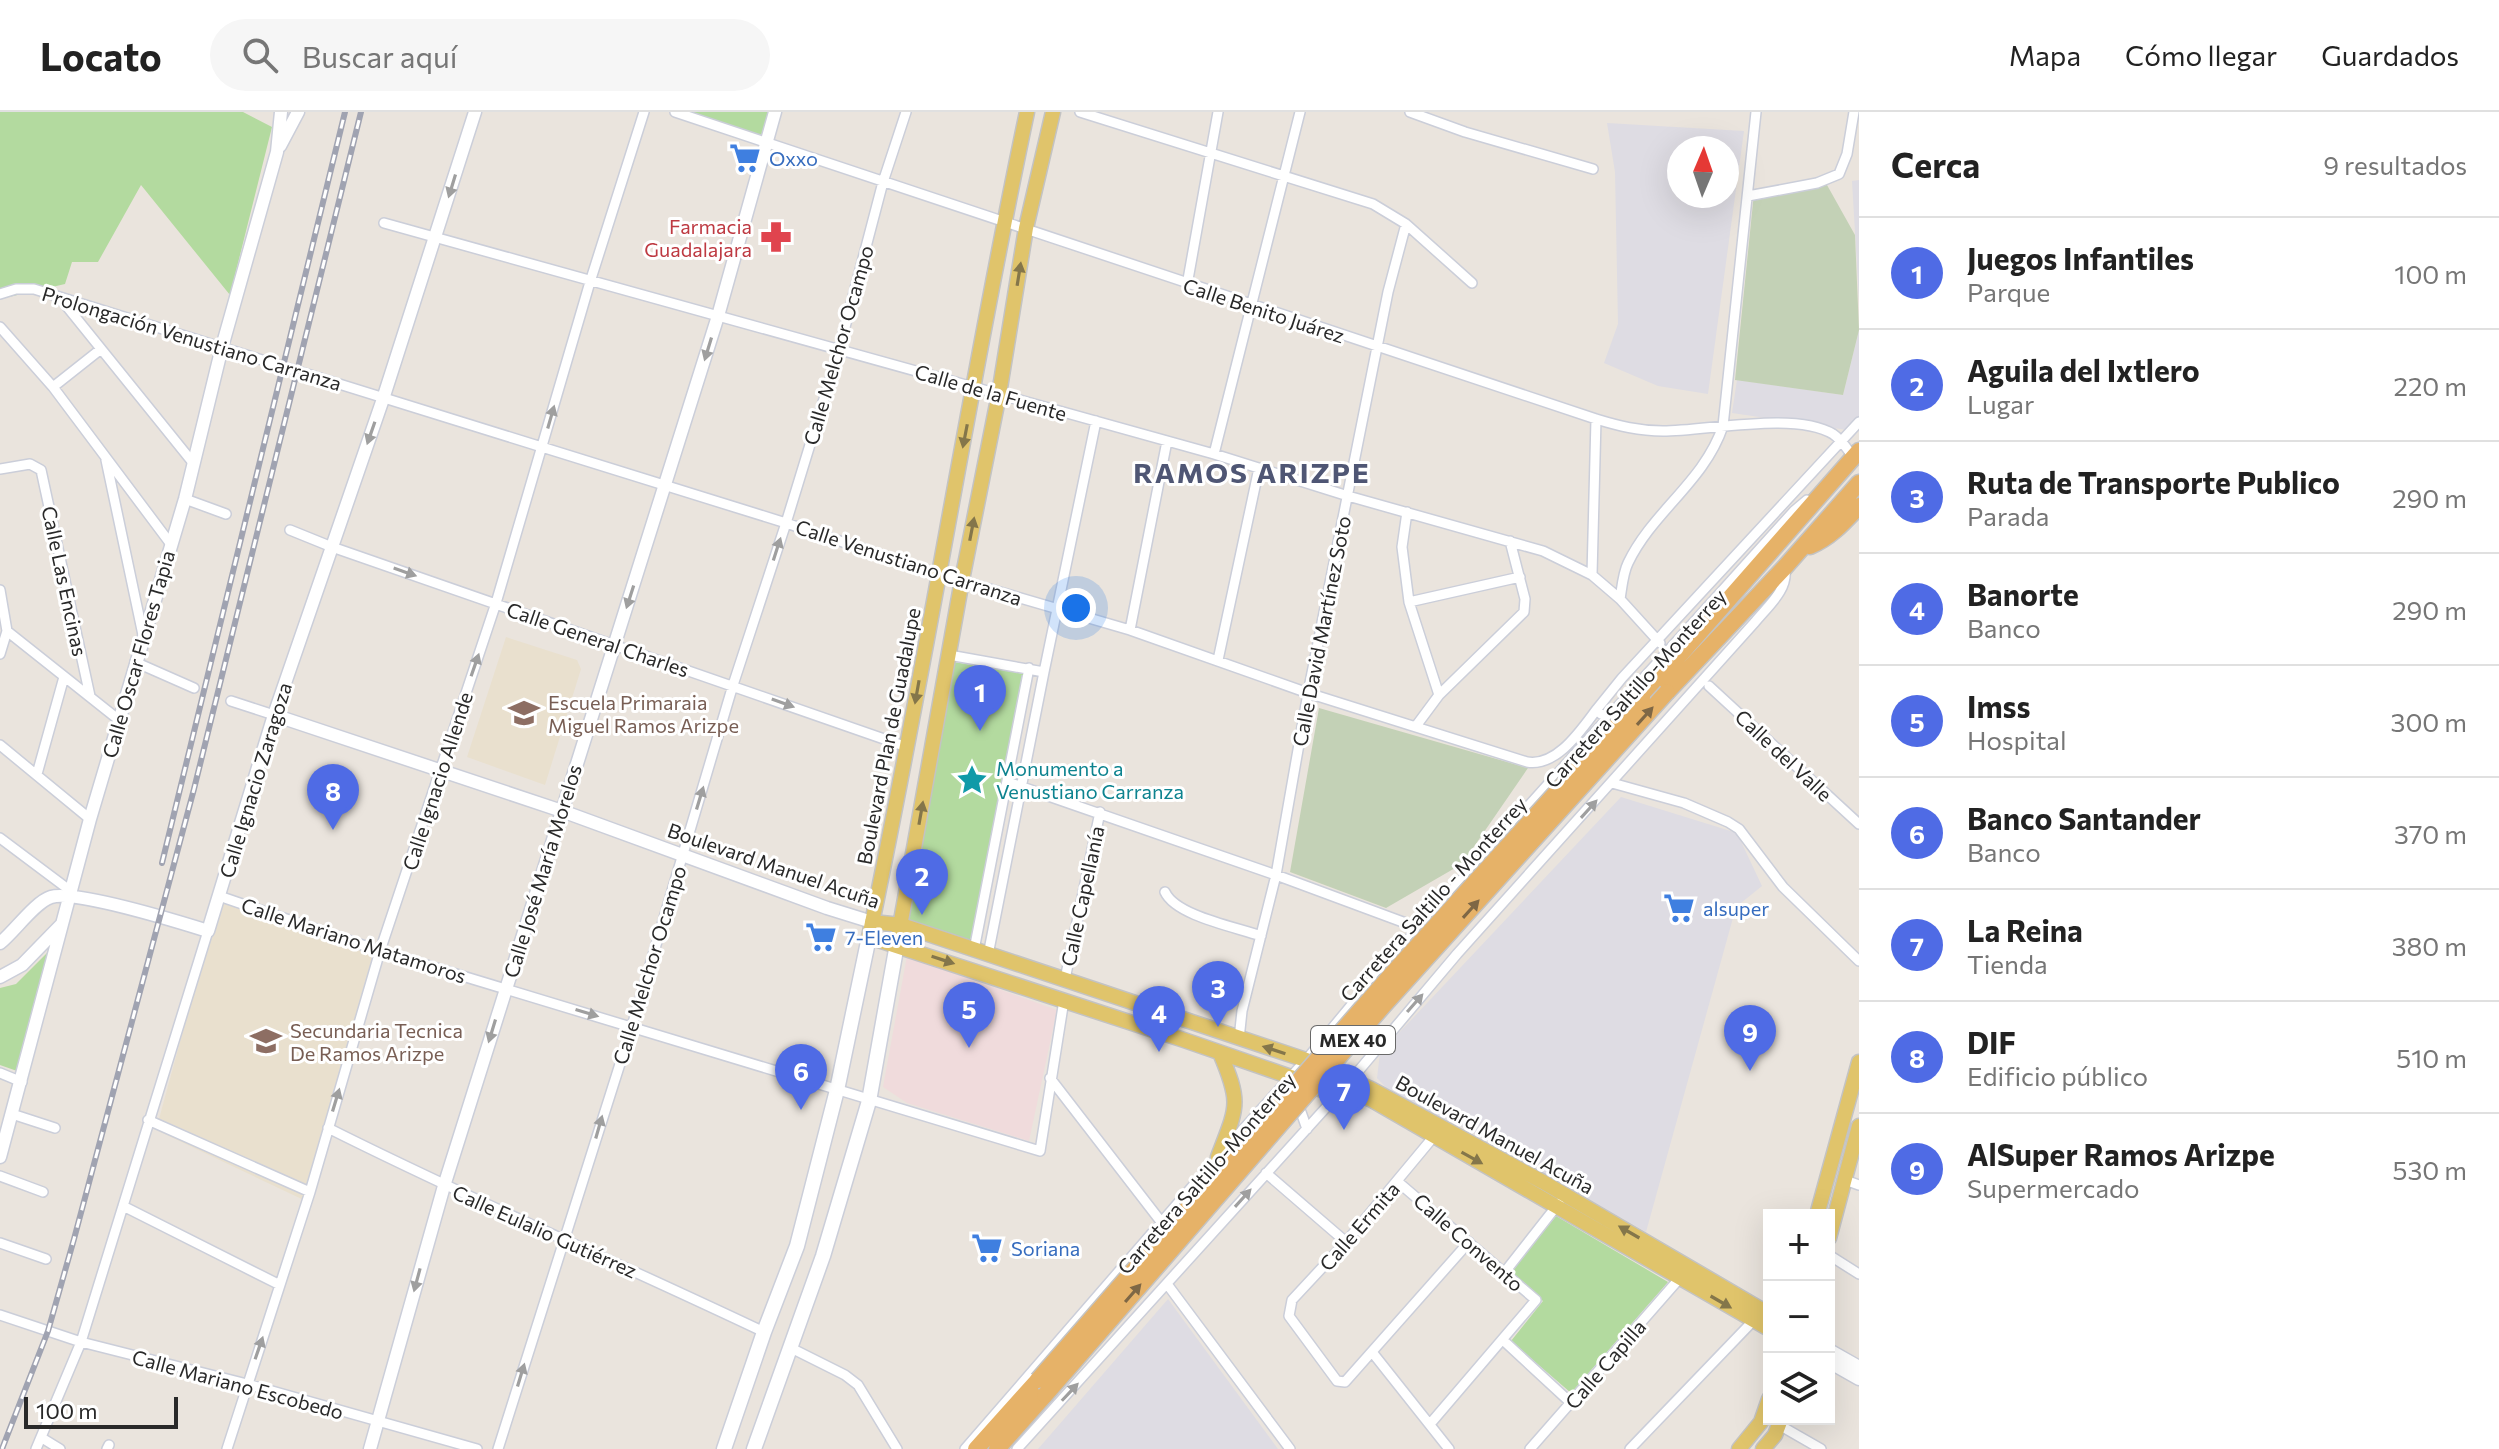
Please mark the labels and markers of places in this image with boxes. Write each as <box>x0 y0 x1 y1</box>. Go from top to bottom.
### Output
supermarket icon: Oxxo <box>728 141 762 175</box>
place label: Oxxo <box>769 146 818 170</box>
place label: Farmacia Guadalajara <box>644 214 752 261</box>
pharmacy icon: Farmacia Guadalajara <box>759 220 793 254</box>
pin: 1 <box>954 665 1006 731</box>
place label: Escuela Primaraia Miguel Ramos Arizpe <box>548 690 739 737</box>
school or university icon: Escuela Primaraia Miguel Ramos Arizpe <box>507 696 541 730</box>
place label: Monumento a Venustiano Carranza <box>996 756 1184 803</box>
place icon: Monumento a Venustiano Carranza <box>955 763 989 797</box>
pin: 8 <box>307 764 359 830</box>
pin: 2 <box>896 849 948 915</box>
supermarket icon: alsuper <box>1662 891 1696 925</box>
place label: alsuper <box>1703 896 1769 920</box>
supermarket icon: 7-Eleven <box>804 920 838 954</box>
place label: 7-Eleven <box>845 925 923 949</box>
pin: 3 <box>1192 961 1244 1027</box>
pin: 5 <box>943 982 995 1048</box>
pin: 4 <box>1133 986 1185 1052</box>
pin: 9 <box>1724 1005 1776 1071</box>
place label: Secundaria Tecnica De Ramos Arizpe <box>290 1018 463 1065</box>
school or university icon: Secundaria Tecnica De Ramos Arizpe <box>249 1024 283 1058</box>
pin: 6 <box>775 1044 827 1110</box>
pin: 7 <box>1318 1064 1370 1130</box>
supermarket icon: Soriana <box>970 1231 1004 1265</box>
place label: Soriana <box>1011 1236 1080 1260</box>

